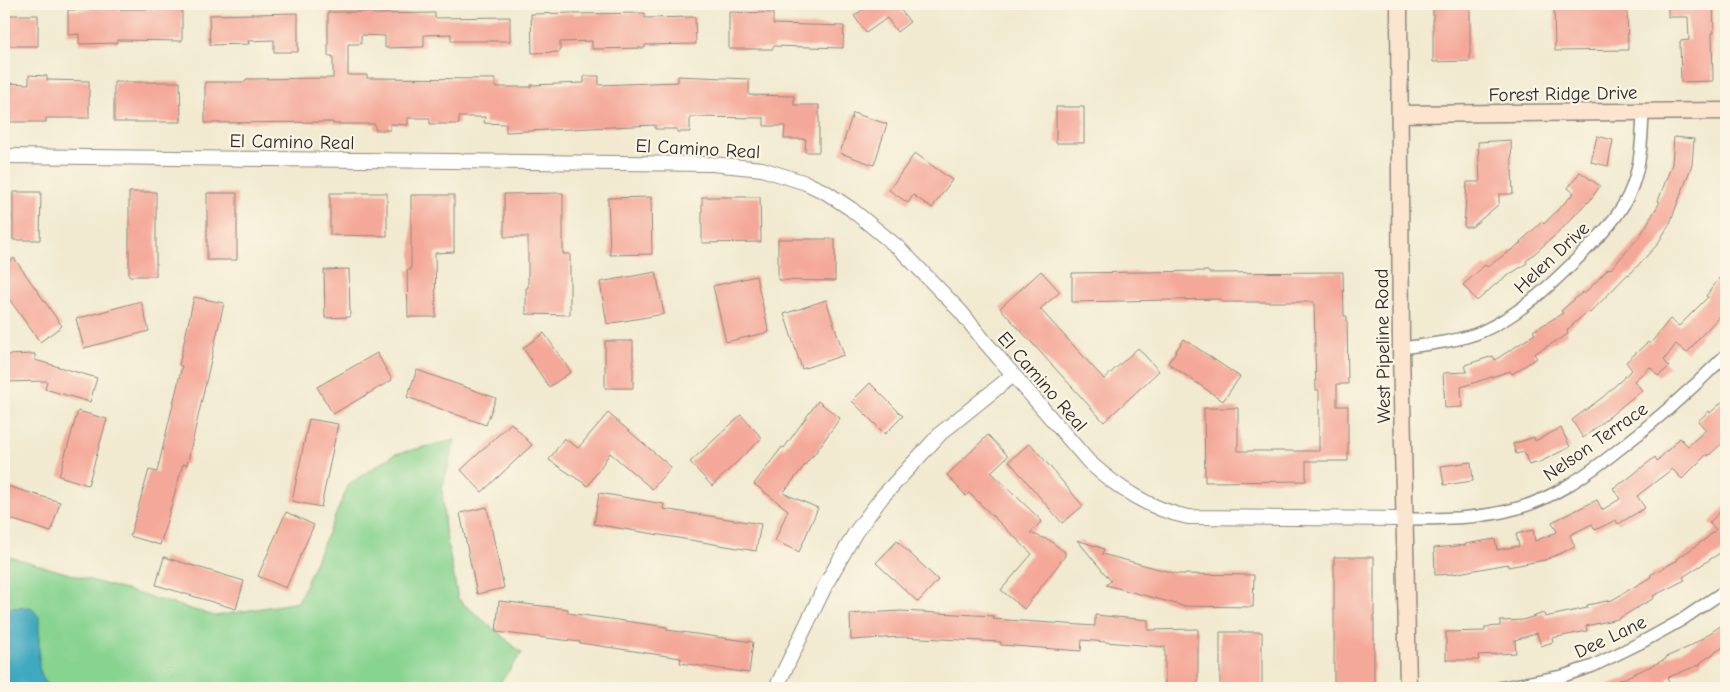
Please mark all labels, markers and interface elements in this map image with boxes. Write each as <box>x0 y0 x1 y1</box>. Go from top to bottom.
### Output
street label: Forest Ridge Drive <box>1488 82 1638 106</box>
street label: El Camino Real <box>229 130 355 154</box>
street label: El Camino Real <box>635 135 761 163</box>
street label: Helen Drive <box>1510 217 1594 298</box>
street label: West Pipeline Road <box>1371 268 1395 424</box>
street label: El Camino Real <box>993 327 1092 436</box>
street label: Nelson Terrace <box>1539 398 1652 486</box>
street label: Dee Lane <box>1571 611 1650 663</box>

